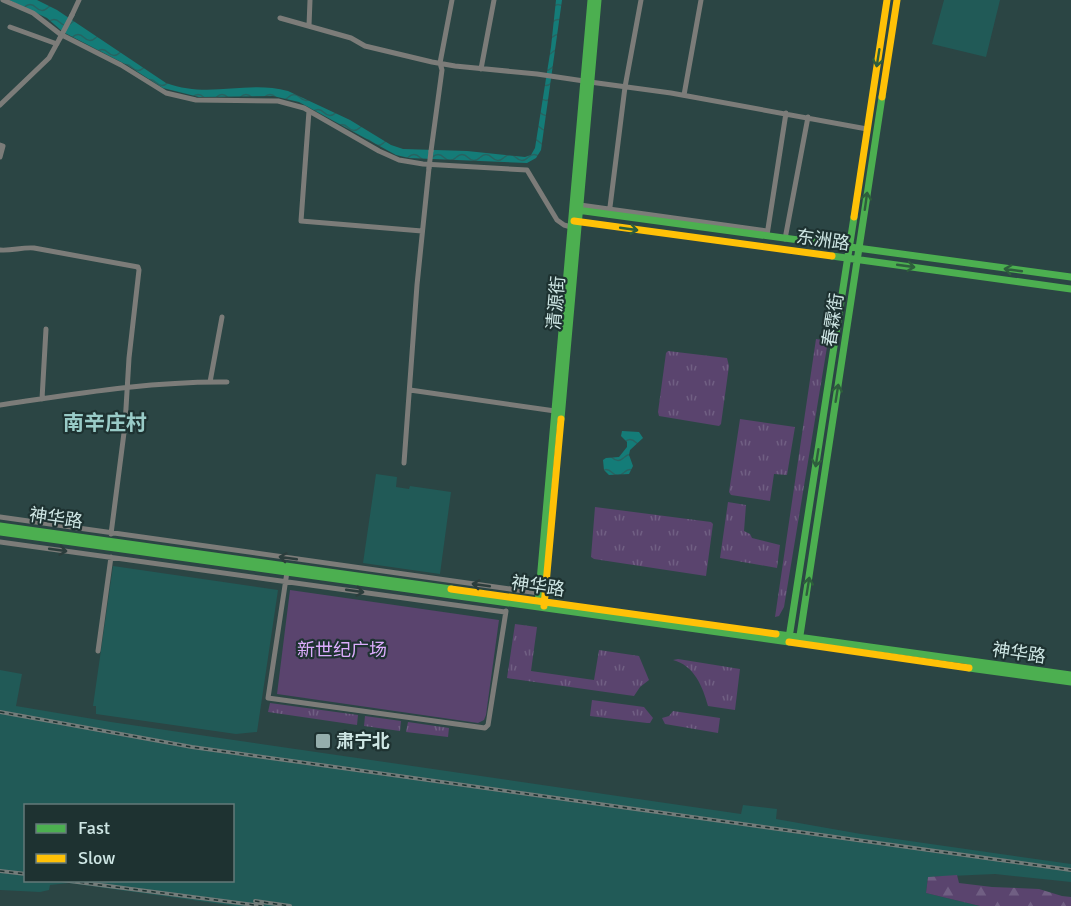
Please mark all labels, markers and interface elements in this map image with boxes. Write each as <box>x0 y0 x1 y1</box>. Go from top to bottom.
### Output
one-way arrow <box>872 47 883 67</box>
one-way arrow <box>861 191 872 211</box>
one-way arrow <box>619 224 639 235</box>
street label: 东洲路 <box>795 225 851 255</box>
one-way arrow <box>896 261 915 272</box>
one-way arrow <box>1004 264 1023 275</box>
street label: 清源街 <box>543 275 569 331</box>
street label: 春霖街 <box>818 292 848 348</box>
one-way arrow <box>832 384 843 404</box>
district label: 南辛庄村 <box>63 410 147 436</box>
one-way arrow <box>811 448 822 468</box>
street label: 神华路 <box>28 503 84 533</box>
one-way arrow <box>48 544 67 555</box>
one-way arrow <box>278 552 298 563</box>
street label: 神华路 <box>510 571 566 601</box>
one-way arrow <box>802 577 813 597</box>
one-way arrow <box>471 579 491 590</box>
one-way arrow <box>345 586 364 597</box>
street label: 神华路 <box>991 638 1047 668</box>
park label: 新世纪广场 <box>297 639 387 661</box>
place label: 肃宁北 <box>336 730 390 752</box>
marker: 肃宁北 <box>314 732 332 750</box>
legend <box>24 804 234 882</box>
text: Fast <box>78 817 110 839</box>
text: Slow <box>78 847 115 869</box>

